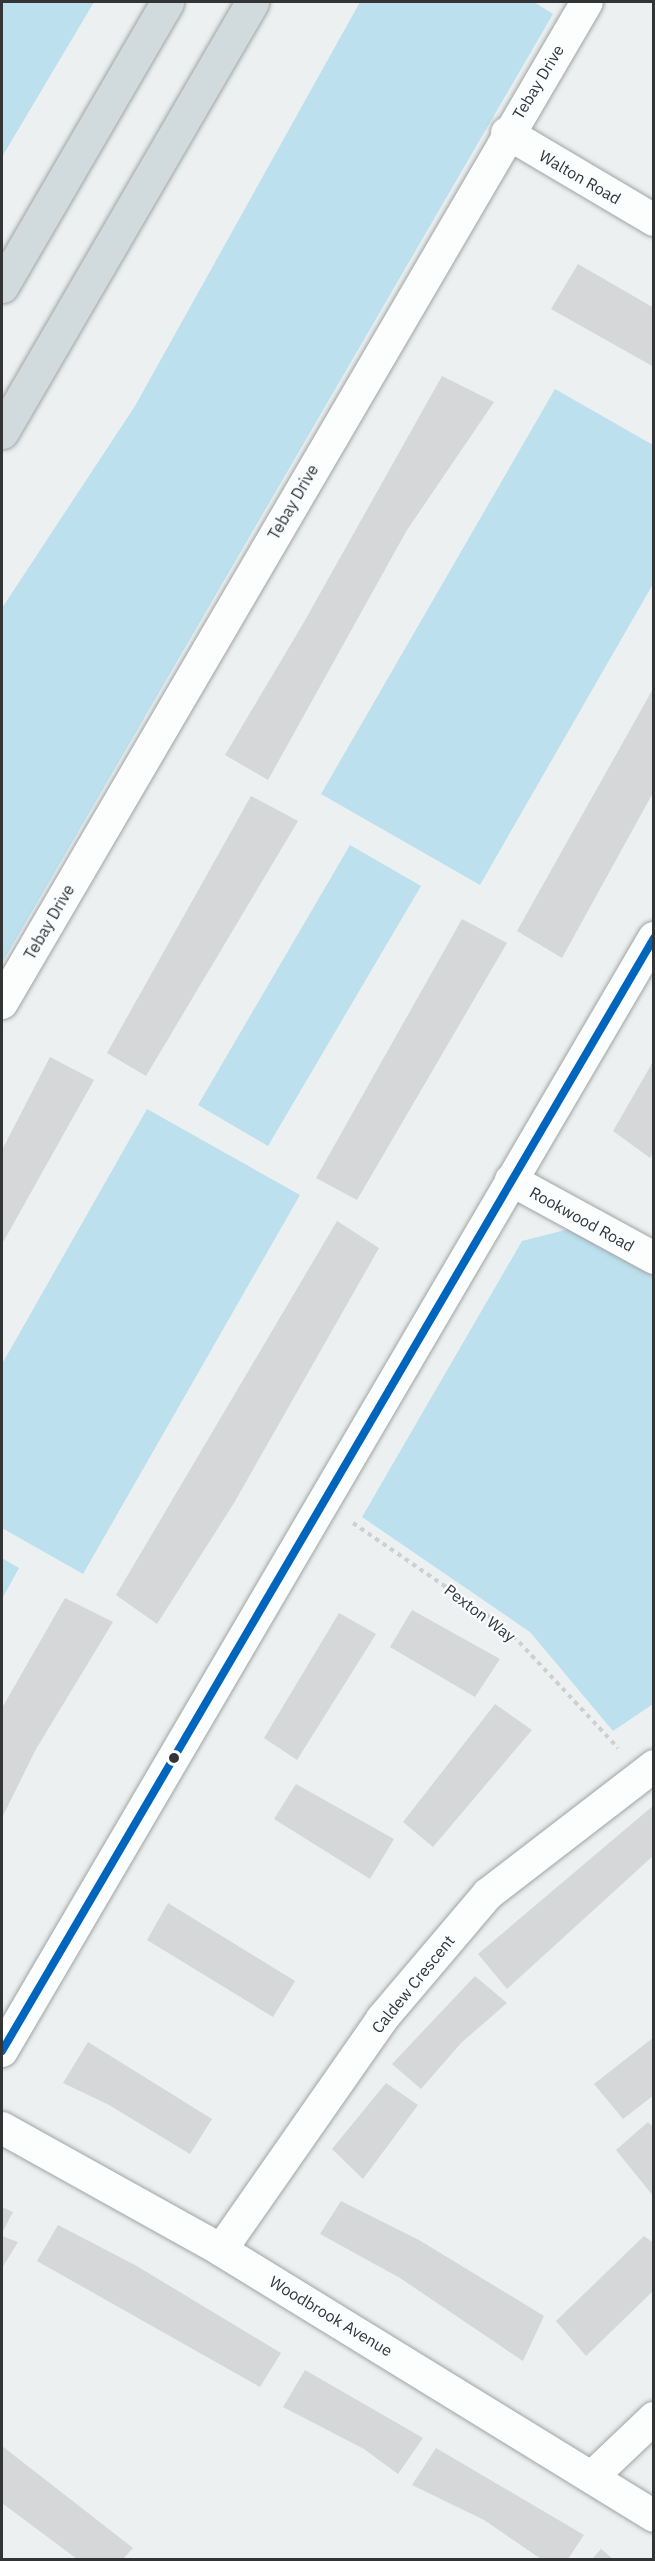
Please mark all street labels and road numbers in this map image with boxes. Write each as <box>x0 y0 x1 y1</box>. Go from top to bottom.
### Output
street label: Tebay Drive <box>508 41 568 123</box>
street label: Walton Road <box>536 146 624 208</box>
street label: Tebay Drive <box>264 461 322 543</box>
street label: Tebay Drive <box>20 881 78 963</box>
street label: Rookwood Road <box>526 1182 638 1256</box>
street label: Pexton Way <box>441 1580 519 1646</box>
street label: Caldew Crescent <box>368 1931 458 2037</box>
street label: Woodbrook Avenue <box>266 2272 396 2360</box>

